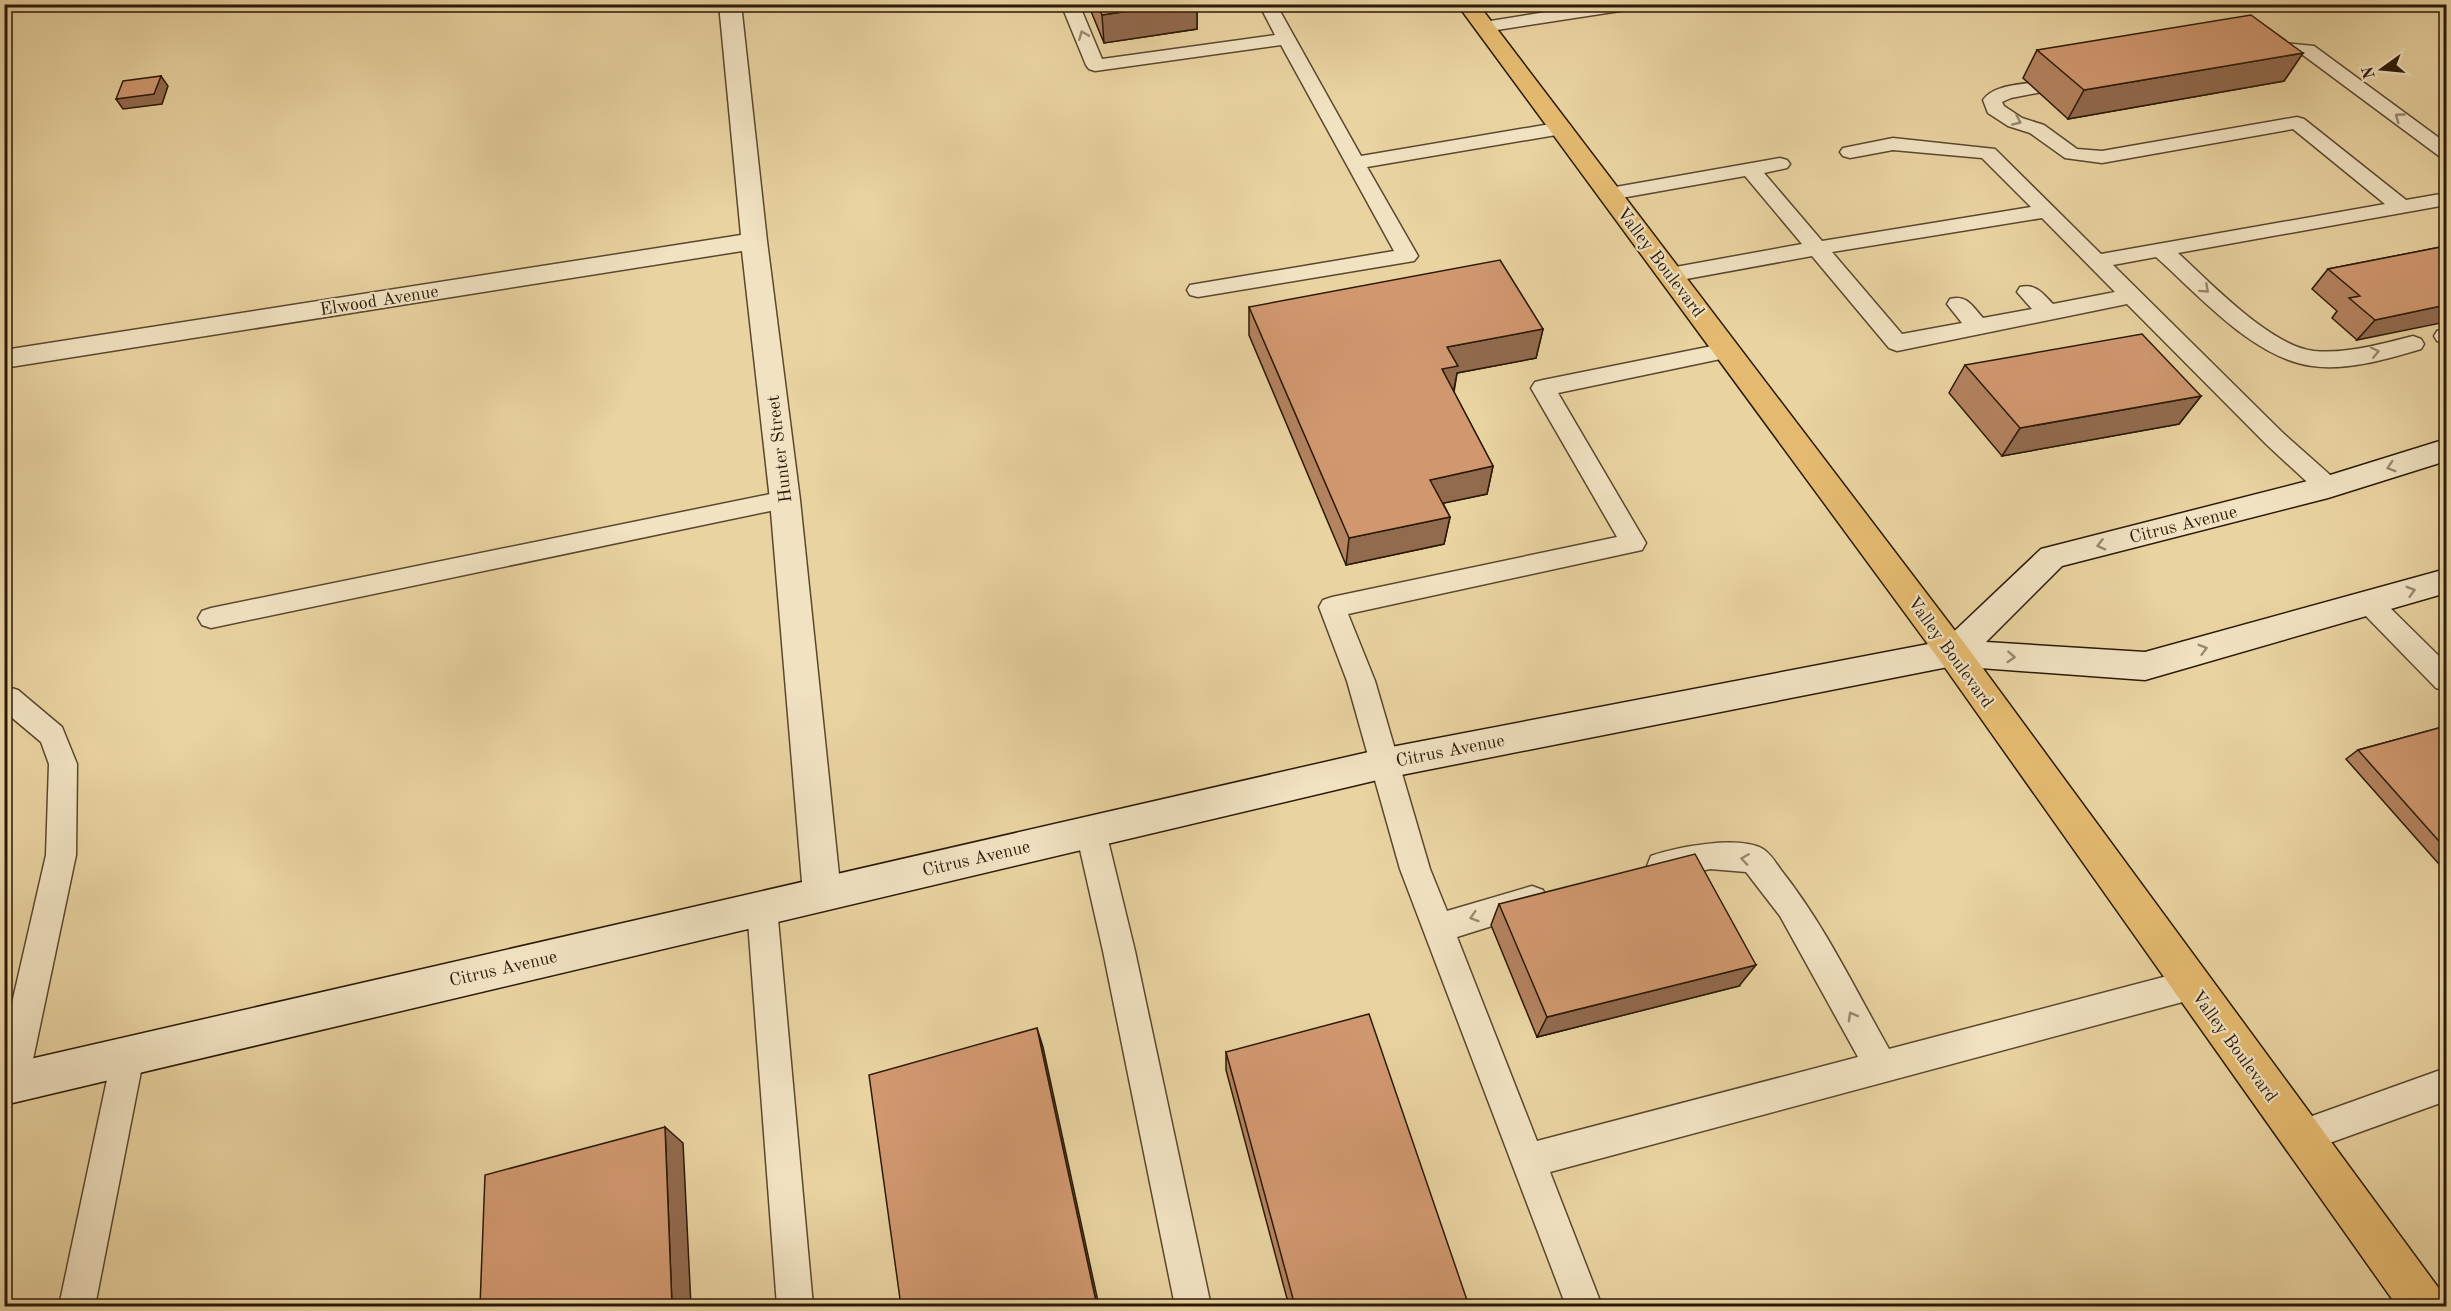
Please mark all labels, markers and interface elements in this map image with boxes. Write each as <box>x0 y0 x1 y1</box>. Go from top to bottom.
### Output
one-way arrow <box>1078 30 1090 41</box>
north arrow <box>2352 39 2412 99</box>
text: N <box>2360 64 2379 80</box>
one-way arrow <box>2395 113 2406 124</box>
one-way arrow <box>2010 114 2021 126</box>
street label: Valley Boulevard <box>1613 204 1707 321</box>
one-way arrow <box>2198 282 2209 293</box>
street label: Elwood Avenue <box>319 283 440 319</box>
one-way arrow <box>2370 346 2380 359</box>
street label: Hunter Street <box>764 394 796 504</box>
one-way arrow <box>2386 460 2397 472</box>
street label: Citrus Avenue <box>2128 503 2239 547</box>
one-way arrow <box>2096 537 2106 550</box>
one-way arrow <box>2405 586 2416 598</box>
street label: Valley Boulevard <box>1904 594 1996 712</box>
one-way arrow <box>2198 644 2208 656</box>
one-way arrow <box>2007 650 2016 663</box>
street label: Citrus Avenue <box>1394 732 1506 770</box>
street label: Citrus Avenue <box>920 838 1032 880</box>
one-way arrow <box>1740 853 1750 865</box>
one-way arrow <box>1470 910 1480 922</box>
street label: Citrus Avenue <box>447 948 559 990</box>
street label: Valley Boulevard <box>2188 988 2280 1106</box>
one-way arrow <box>1848 1012 1860 1022</box>

